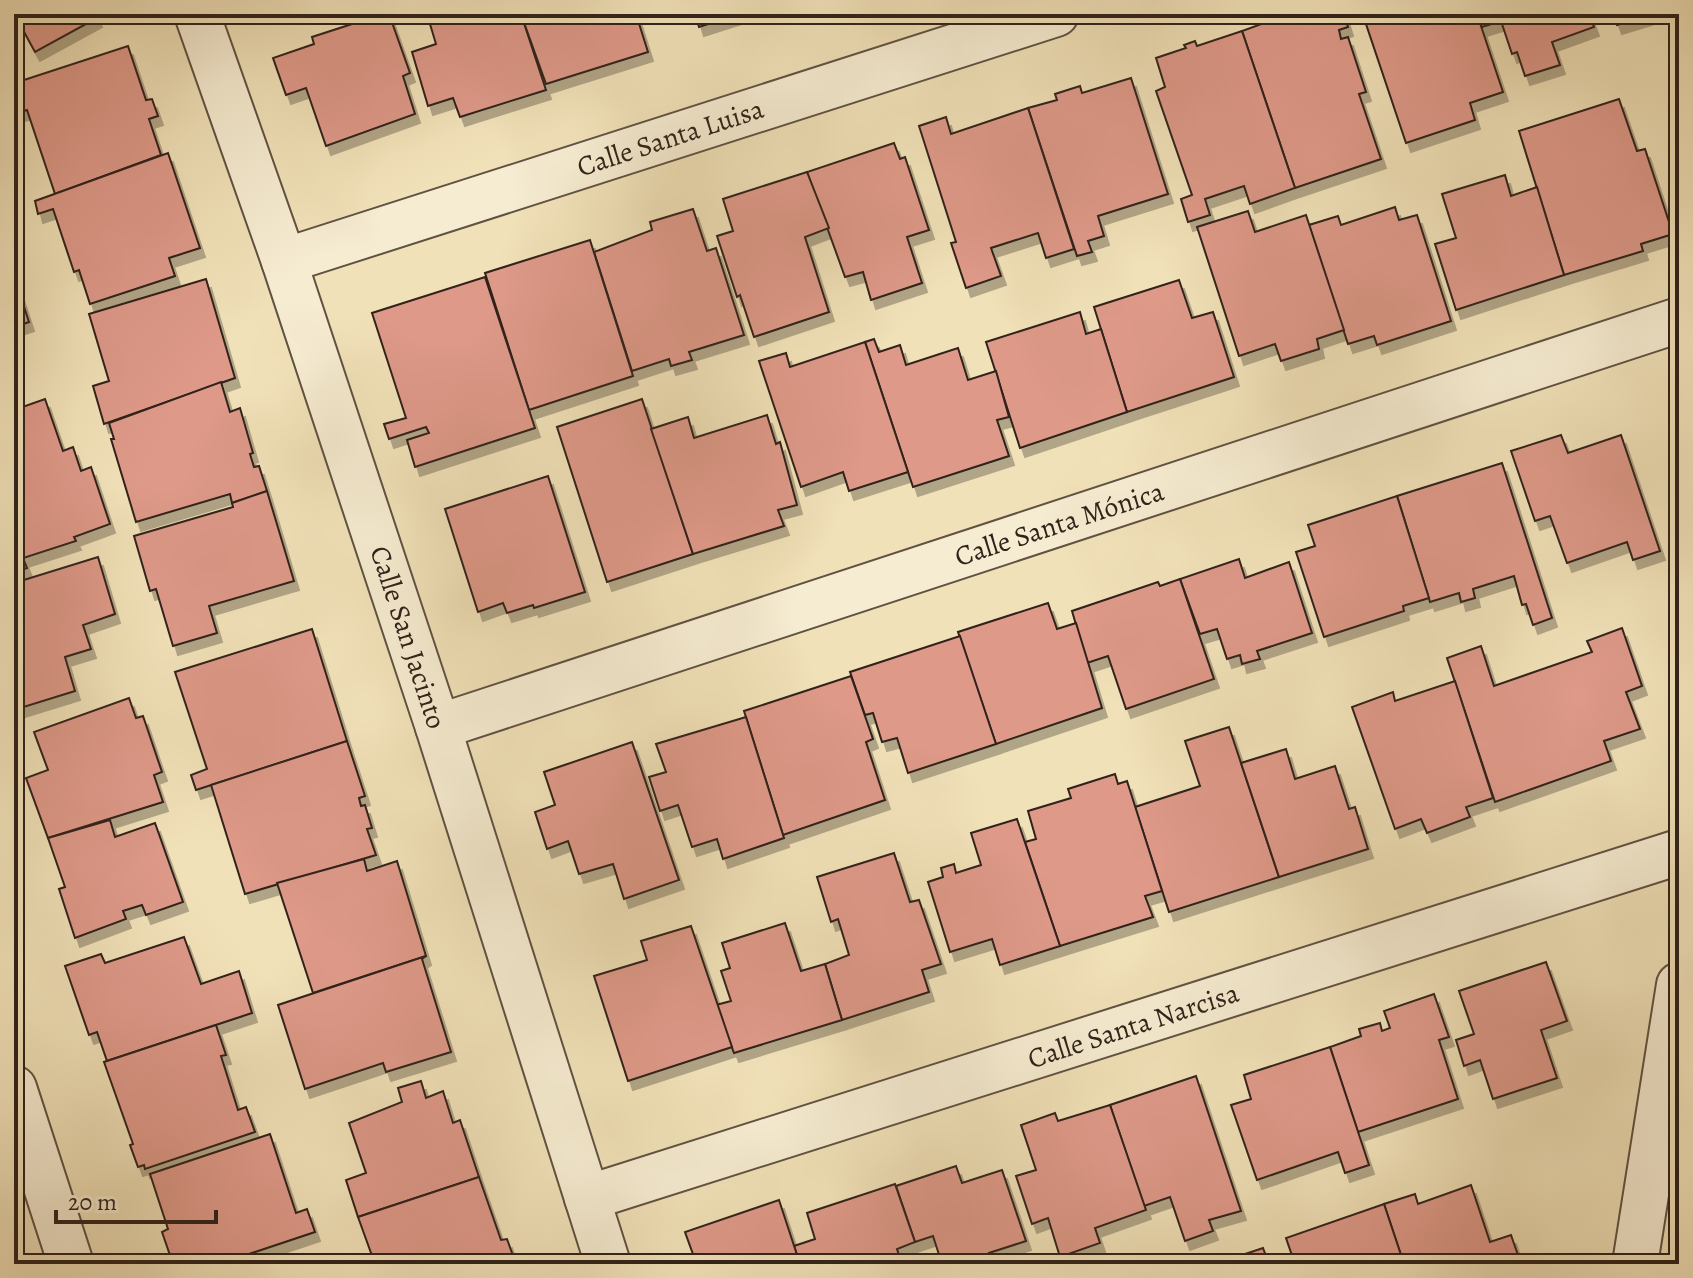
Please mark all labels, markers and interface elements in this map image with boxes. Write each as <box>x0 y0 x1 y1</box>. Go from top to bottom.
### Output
street label: Calle Santa Luisa <box>572 90 769 186</box>
street label: Calle Santa Mónica <box>950 472 1169 576</box>
street label: Calle San Jacinto <box>361 541 456 734</box>
street label: Calle Santa Narcisa <box>1023 974 1244 1078</box>
scale bar <box>56 1174 216 1224</box>
text: 20 m <box>68 1186 117 1218</box>

